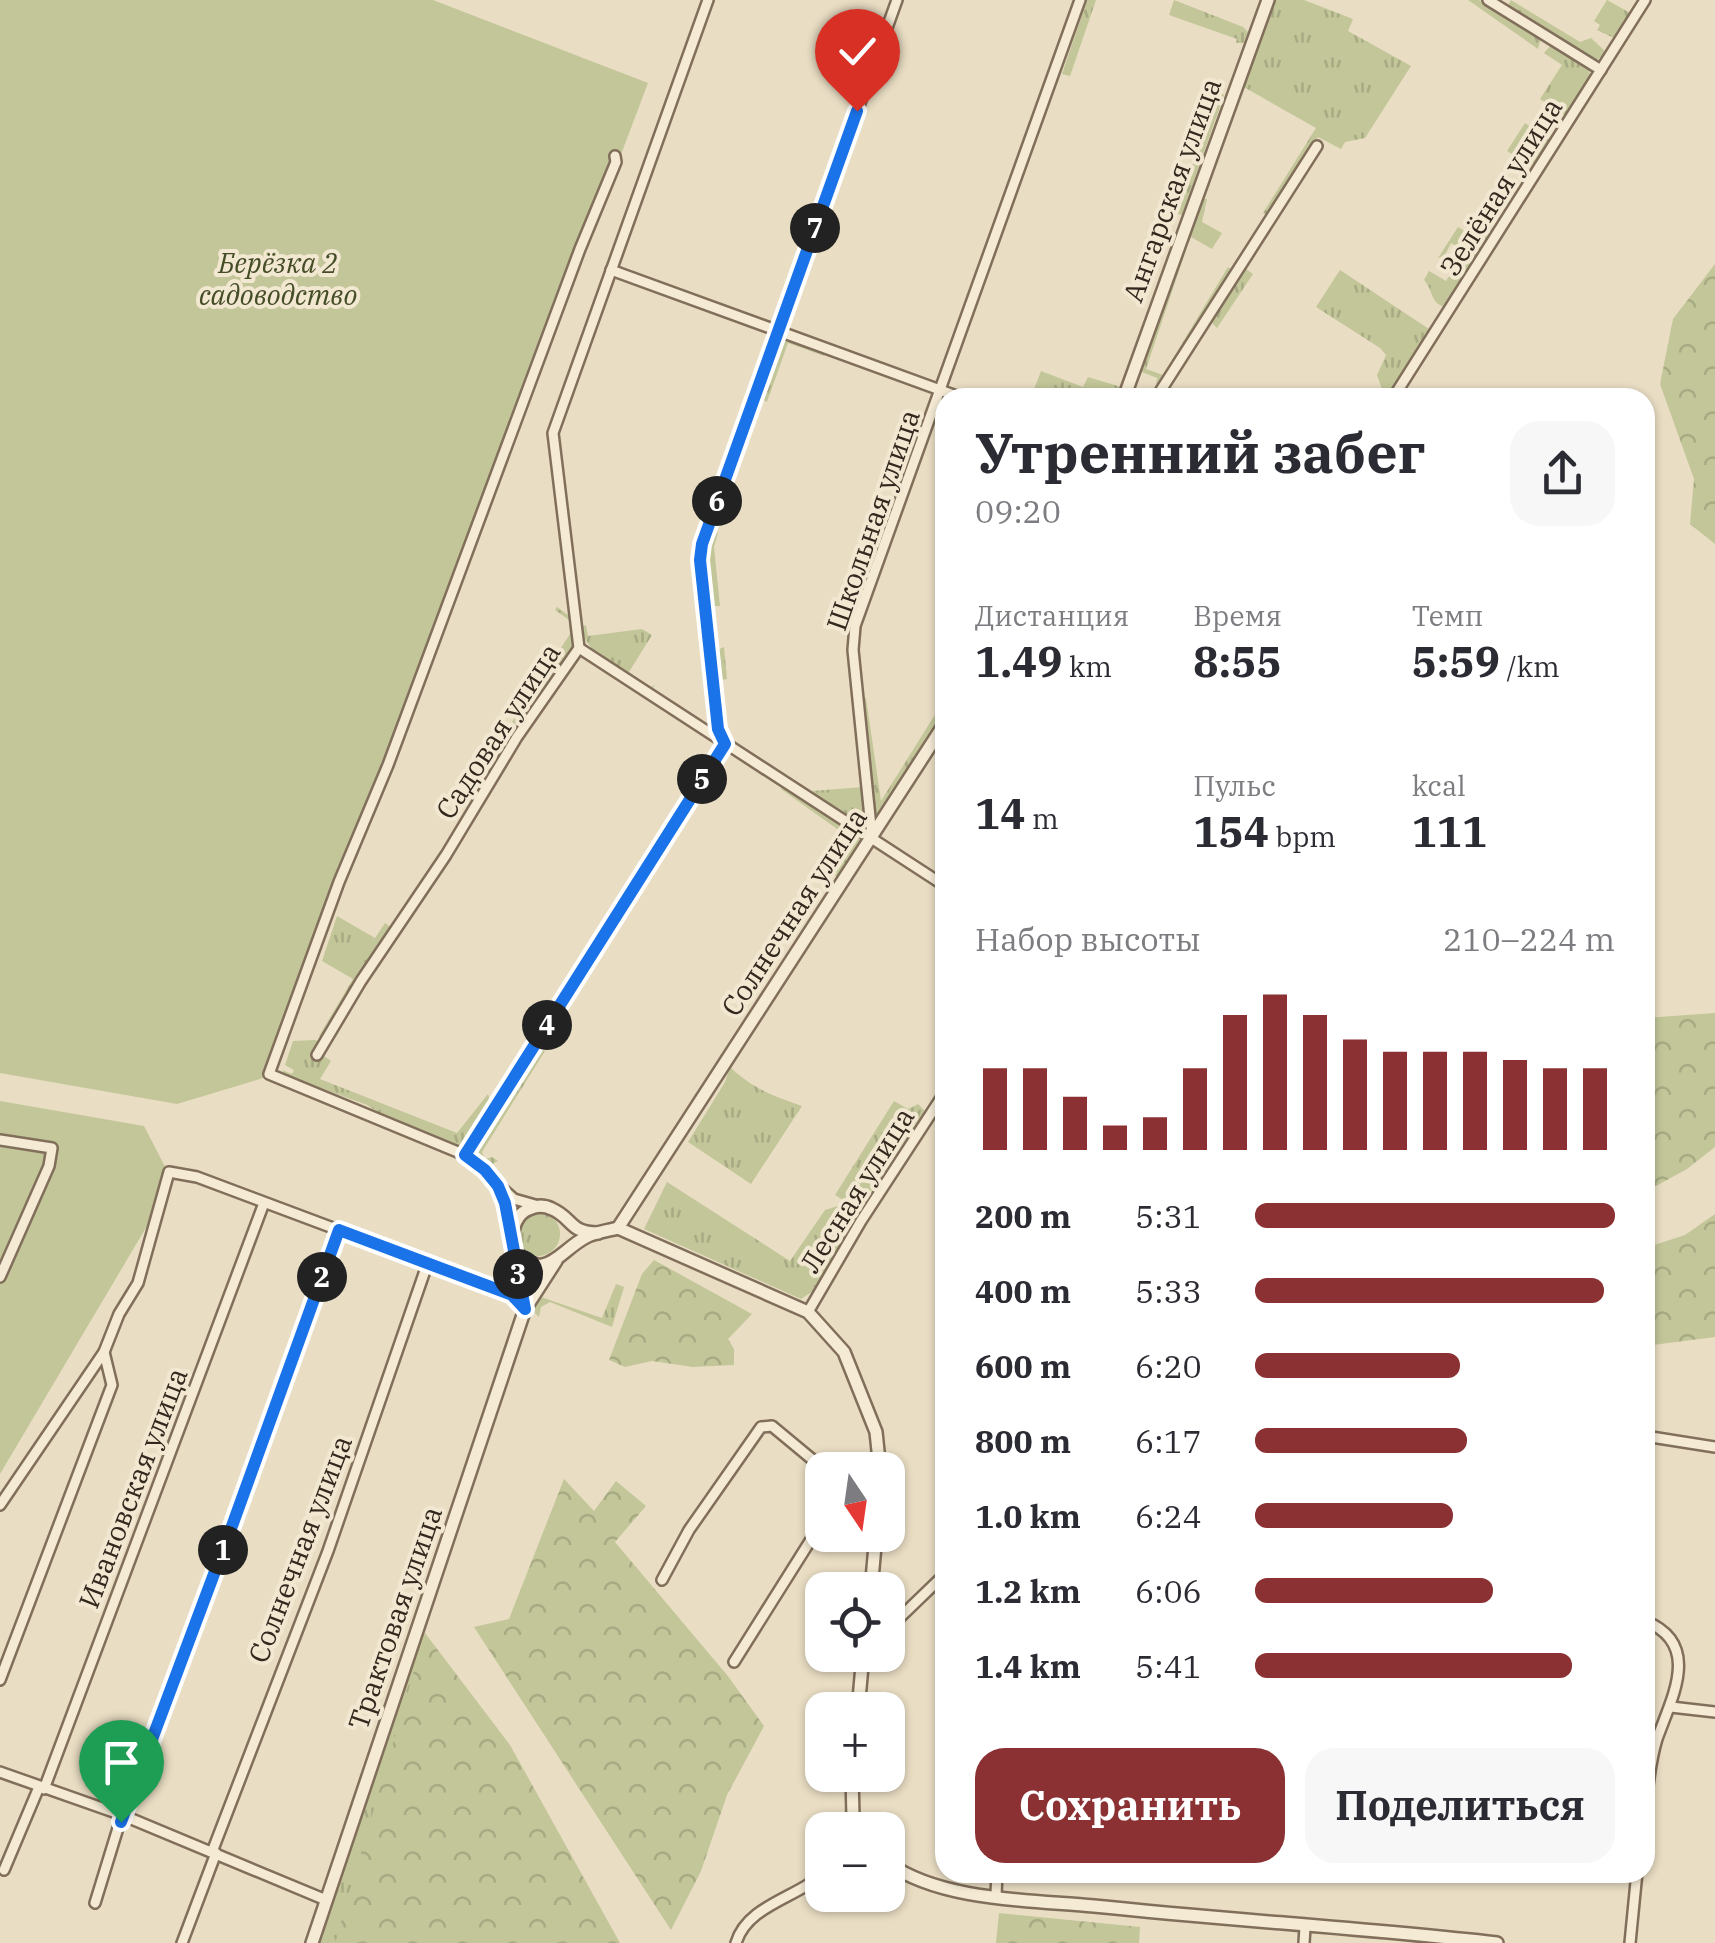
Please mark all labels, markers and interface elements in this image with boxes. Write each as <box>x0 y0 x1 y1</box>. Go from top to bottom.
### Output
pin <box>815 9 900 112</box>
icon: check <box>830 24 885 79</box>
street label: Ангарская улица <box>1114 73 1229 307</box>
street label: Зелёная улица <box>1431 91 1570 283</box>
pin: 7 <box>790 203 840 253</box>
text: 7 <box>807 209 823 246</box>
park label: Берёзка 2 садоводство <box>199 244 357 313</box>
street label: Школьная улица <box>817 404 928 635</box>
text: Утренний забег <box>975 417 1426 488</box>
button: share <box>1510 421 1615 526</box>
pin: 6 <box>692 476 742 526</box>
text: 6 <box>709 482 725 519</box>
text: 09:20 <box>975 490 1061 532</box>
text: Дистанция <box>975 597 1129 634</box>
text: Время <box>1193 597 1282 634</box>
text: Темп <box>1412 597 1483 634</box>
text: 1.49 <box>975 634 1062 689</box>
text: 8:55 <box>1193 634 1282 689</box>
text: 5:59 <box>1412 634 1500 689</box>
street label: Садовая улица <box>427 636 568 826</box>
text: km <box>1062 648 1112 685</box>
text: /km <box>1500 648 1560 685</box>
pin: 5 <box>677 754 727 804</box>
text: 5 <box>694 760 710 797</box>
text: Пульс <box>1193 767 1276 804</box>
text: kcal <box>1412 767 1466 804</box>
text: 14 <box>975 786 1025 841</box>
text: m <box>1025 800 1059 837</box>
street label: Солнечная улица <box>712 801 875 1023</box>
text: 154 <box>1193 804 1269 859</box>
text: 111 <box>1412 804 1487 859</box>
text: bpm <box>1269 818 1336 855</box>
text: Набор высоты <box>975 918 1201 960</box>
text: 210–224 m <box>1443 918 1615 960</box>
pin: 4 <box>522 1000 572 1050</box>
text: 4 <box>539 1006 555 1043</box>
street label: Лесная улица <box>791 1100 922 1279</box>
text: 200 m <box>975 1195 1071 1237</box>
text: 5:31 <box>1135 1195 1202 1237</box>
pin: 3 <box>493 1249 543 1299</box>
pin: 2 <box>297 1252 347 1302</box>
text: 3 <box>510 1255 526 1292</box>
text: 2 <box>314 1258 330 1295</box>
text: 400 m <box>975 1270 1071 1312</box>
text: 5:33 <box>1135 1270 1202 1312</box>
text: 600 m <box>975 1345 1071 1387</box>
text: 6:20 <box>1135 1345 1202 1387</box>
street label: Ивановская улица <box>70 1362 195 1613</box>
text: 800 m <box>975 1420 1071 1462</box>
text: 6:17 <box>1135 1420 1202 1462</box>
street label: Солнечная улица <box>239 1430 360 1668</box>
north arrow <box>805 1452 905 1552</box>
map controls <box>805 1452 905 1912</box>
text: 1.0 km <box>975 1495 1081 1537</box>
text: 6:24 <box>1135 1495 1202 1537</box>
street label: Трактовая улица <box>339 1501 450 1734</box>
pin: 1 <box>198 1525 248 1575</box>
text: 1 <box>215 1531 231 1568</box>
text: 1.2 km <box>975 1570 1081 1612</box>
text: 6:06 <box>1135 1570 1202 1612</box>
button: locate <box>805 1572 905 1672</box>
text: 1.4 km <box>975 1645 1081 1687</box>
text: 5:41 <box>1135 1645 1202 1687</box>
button: + <box>805 1692 905 1792</box>
pin <box>79 1720 164 1823</box>
icon: arrive <box>94 1735 149 1790</box>
button: Сохранить <box>975 1748 1285 1863</box>
button: Поделиться <box>1305 1748 1615 1863</box>
button: − <box>805 1812 905 1912</box>

